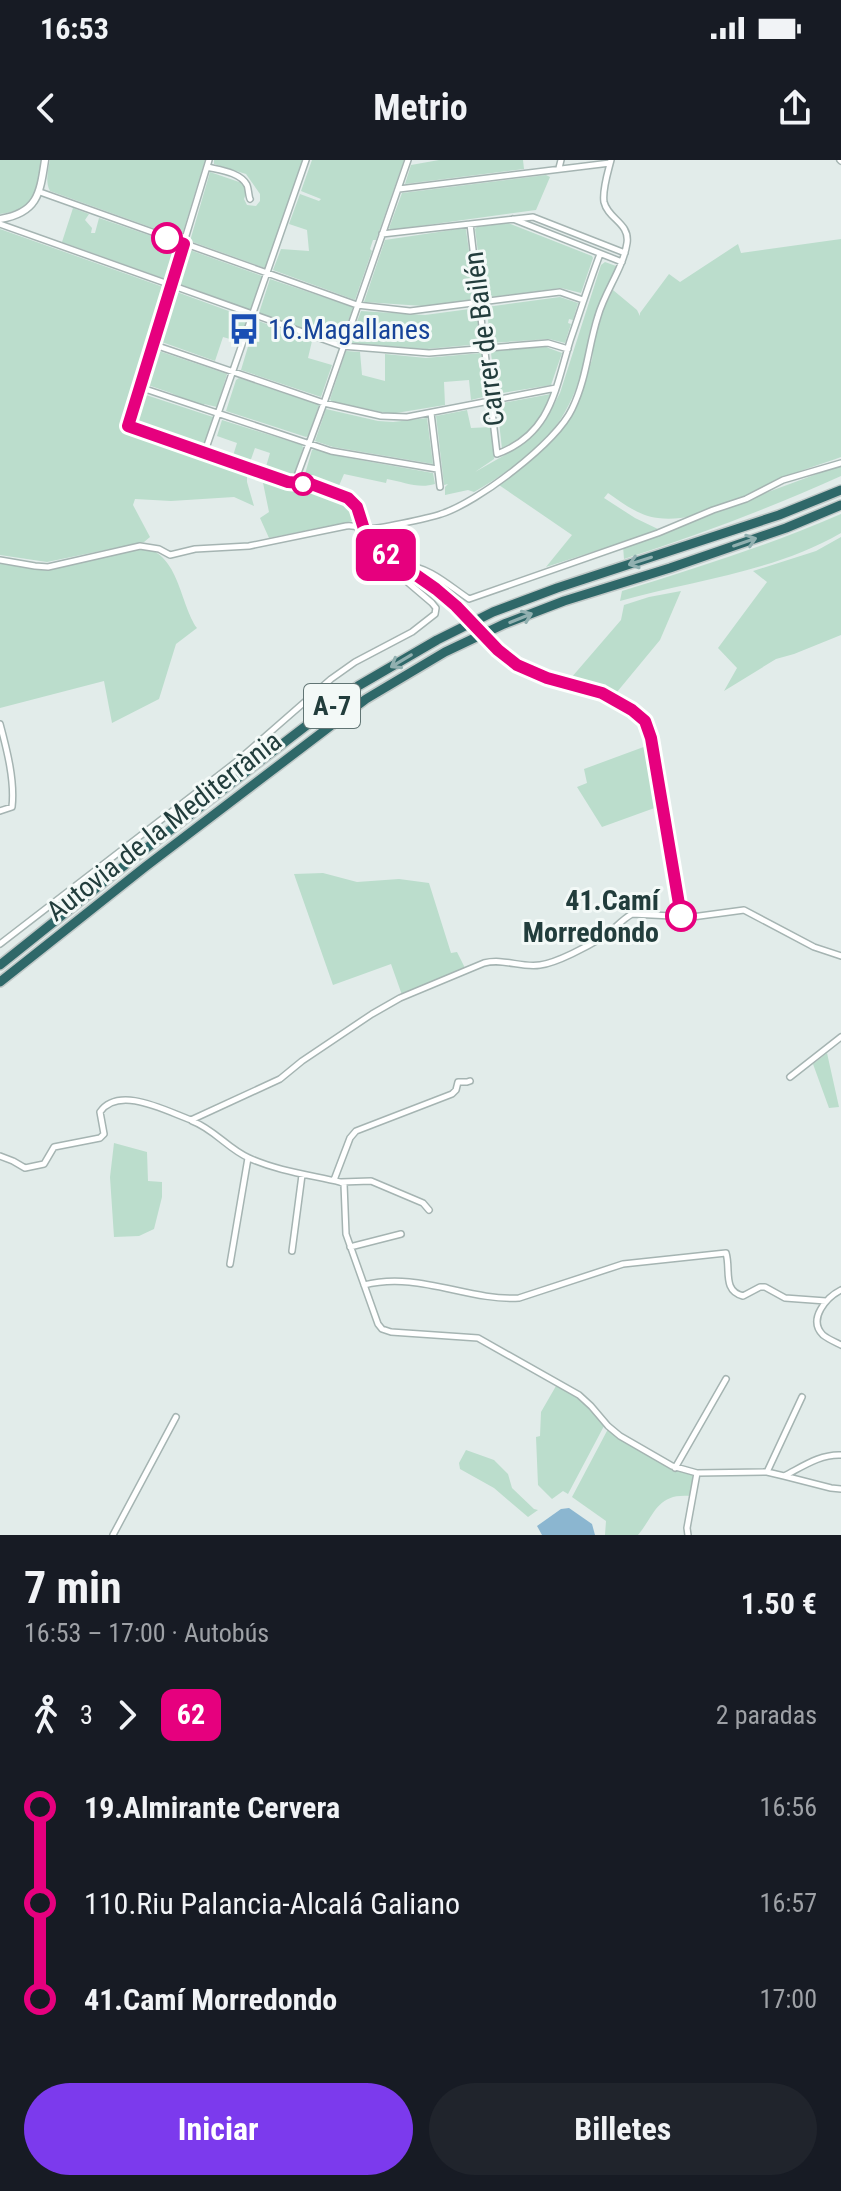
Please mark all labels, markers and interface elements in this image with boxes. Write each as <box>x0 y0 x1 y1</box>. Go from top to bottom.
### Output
text: 16:53 <box>40 11 109 46</box>
icon: back <box>24 86 68 130</box>
icon: share <box>773 86 817 130</box>
text: Metrio <box>373 87 468 129</box>
unlabelled marker <box>152 223 182 253</box>
street label: Carrer de Bailén <box>457 250 511 428</box>
bus stop icon: 16.Magallanes <box>227 312 261 346</box>
place label: 16.Magallanes <box>268 313 431 346</box>
unlabelled marker <box>292 473 314 495</box>
line badge: 62 <box>350 529 422 581</box>
one-way arrow <box>732 534 757 549</box>
text: 62 <box>372 538 400 571</box>
one-way arrow <box>628 555 653 570</box>
one-way arrow <box>508 609 533 624</box>
one-way arrow <box>390 653 413 669</box>
road number: A-7 <box>304 684 360 728</box>
street label: Autovia de la Mediterrània <box>40 724 288 928</box>
place label: 41.Camí Morredondo <box>523 884 661 949</box>
marker: 41.Camí Morredondo <box>666 901 696 931</box>
text: 7 min <box>24 1562 122 1614</box>
text: 1.50 € <box>741 1586 817 1621</box>
text: 16:53 – 17:00 · Autobús <box>24 1618 269 1648</box>
icon: walk <box>24 1693 68 1737</box>
icon: forward <box>105 1693 149 1737</box>
text: 62 <box>177 1698 205 1731</box>
text: 3 <box>80 1700 93 1730</box>
text: 2 paradas <box>716 1700 817 1730</box>
text: 19.Almirante Cervera <box>84 1790 340 1825</box>
text: 16:56 <box>760 1792 817 1822</box>
text: 110.Riu Palancia-Alcalá Galiano <box>84 1886 460 1921</box>
text: 16:57 <box>760 1888 817 1918</box>
text: 41.Camí Morredondo <box>84 1982 337 2017</box>
text: 17:00 <box>760 1984 817 2014</box>
button: Iniciar <box>24 2083 413 2175</box>
button: Billetes <box>429 2083 817 2175</box>

